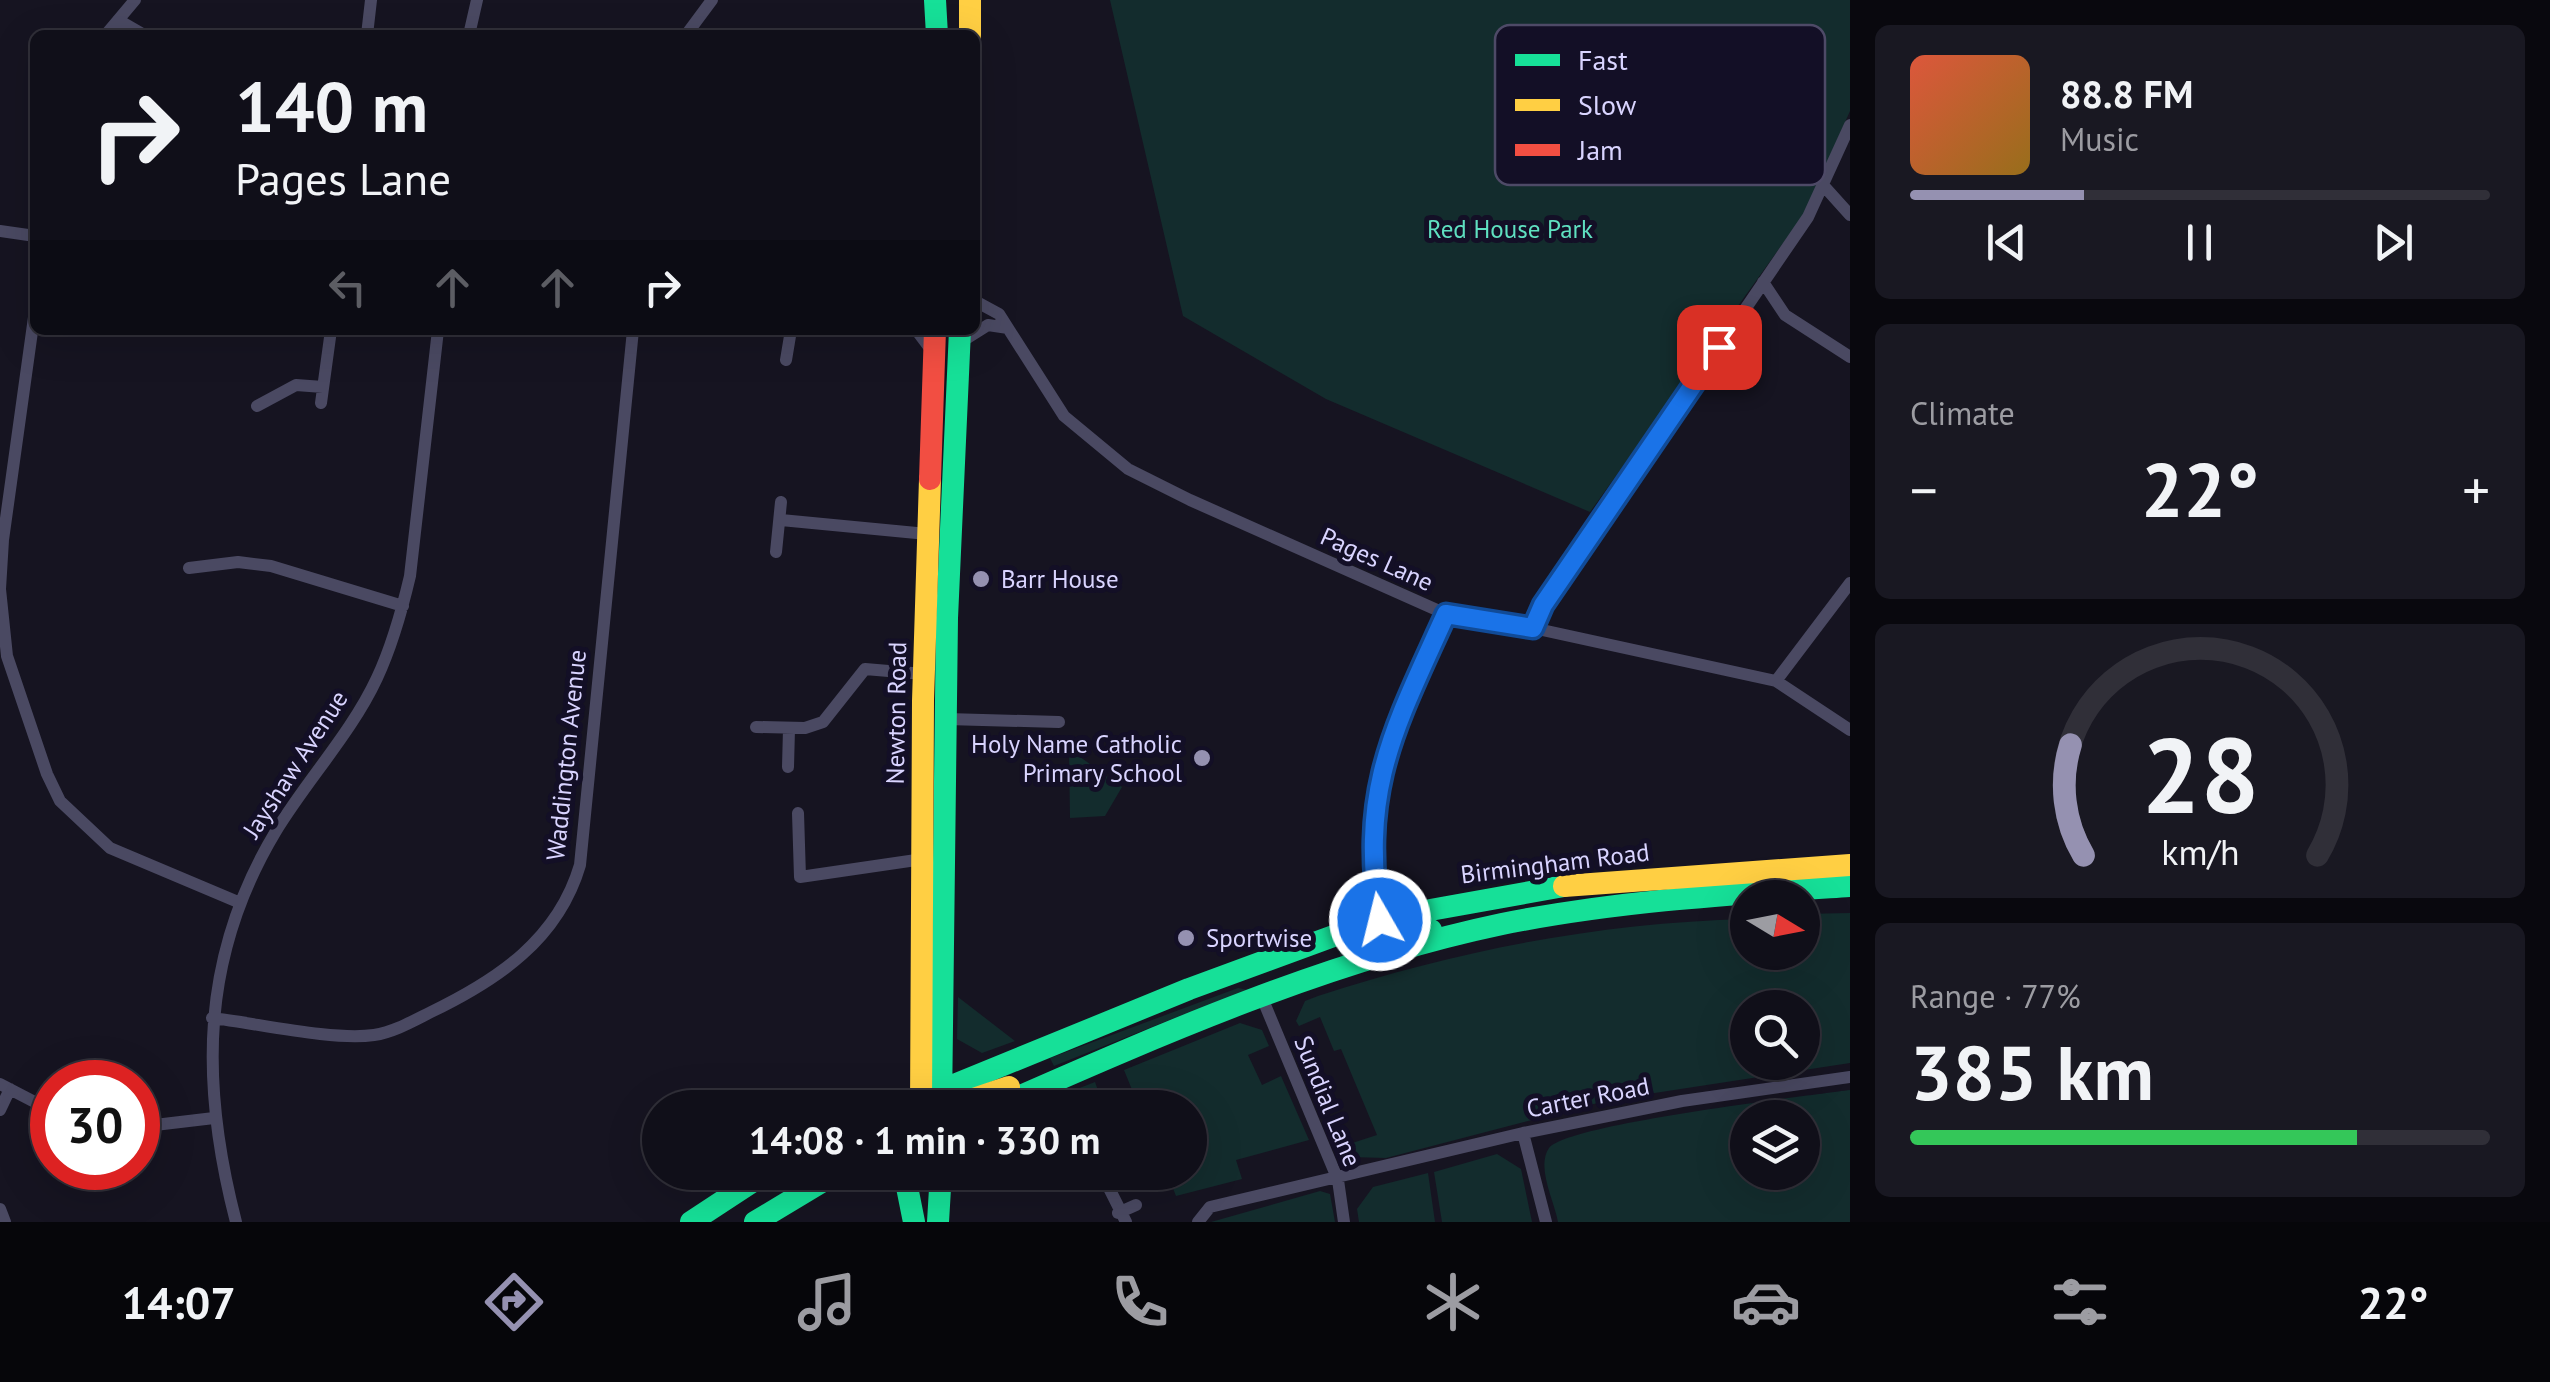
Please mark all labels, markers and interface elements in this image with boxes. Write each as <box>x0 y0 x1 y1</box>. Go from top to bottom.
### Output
legend <box>1495 25 1825 185</box>
text: Fast <box>1578 41 1628 78</box>
text: 140 m <box>235 61 428 151</box>
text: 88.8 FM <box>2060 69 2193 118</box>
icon: right <box>70 70 200 200</box>
text: Slow <box>1578 86 1637 123</box>
text: Music <box>2060 118 2139 160</box>
text: Jam <box>1577 131 1623 168</box>
text: Pages Lane <box>235 149 451 207</box>
park label: Red House Park <box>1427 213 1593 245</box>
icon: previous <box>1979 215 2034 270</box>
icon: pause <box>2172 215 2227 270</box>
icon: next <box>2366 215 2421 270</box>
icon: left <box>320 260 375 315</box>
icon: ahead <box>425 260 480 315</box>
icon: ahead <box>530 260 585 315</box>
icon: right <box>635 260 690 315</box>
pin <box>1677 305 1762 390</box>
icon: arrive <box>1692 320 1747 375</box>
text: Climate <box>1910 392 2015 434</box>
text: 22° <box>2141 441 2259 538</box>
text: − <box>1910 454 1938 525</box>
text: + <box>2462 454 2490 525</box>
street label: Pages Lane <box>1316 520 1438 598</box>
place label: Barr House <box>1001 563 1119 595</box>
marker: Barr House <box>970 568 992 590</box>
street label: Newton Road <box>879 641 913 785</box>
street label: Waddington Avenue <box>539 648 593 862</box>
street label: Jayshaw Avenue <box>235 684 355 845</box>
text: 28 <box>2141 707 2259 842</box>
place label: Holy Name Catholic Primary School <box>971 728 1183 789</box>
marker: Holy Name Catholic Primary School <box>1191 747 1213 769</box>
text: km/h <box>2161 829 2239 875</box>
street label: Birmingham Road <box>1459 836 1651 890</box>
position arrow <box>1328 868 1432 972</box>
north arrow <box>1730 880 1820 970</box>
map controls <box>1730 880 1820 1190</box>
place label: Sportwise <box>1206 922 1312 954</box>
marker: Sportwise <box>1175 927 1197 949</box>
text: Range · 77% <box>1910 975 2081 1017</box>
button: search <box>1730 990 1820 1080</box>
text: 385 km <box>1910 1024 2154 1121</box>
street label: Sundial Lane <box>1287 1031 1369 1171</box>
speed limit sign: 30 <box>30 1060 160 1190</box>
street label: Carter Road <box>1524 1069 1652 1125</box>
button: layers <box>1730 1100 1820 1190</box>
text: 14:08 · 1 min · 330 m <box>749 1115 1100 1164</box>
icon: directions <box>479 1267 549 1337</box>
icon: music <box>792 1267 862 1337</box>
icon: phone <box>1105 1267 1175 1337</box>
icon: climate <box>1418 1267 1488 1337</box>
icon: car <box>1731 1267 1801 1337</box>
icon: filters <box>2045 1267 2115 1337</box>
text: 14:07 <box>122 1273 236 1331</box>
text: 22° <box>2358 1273 2428 1331</box>

